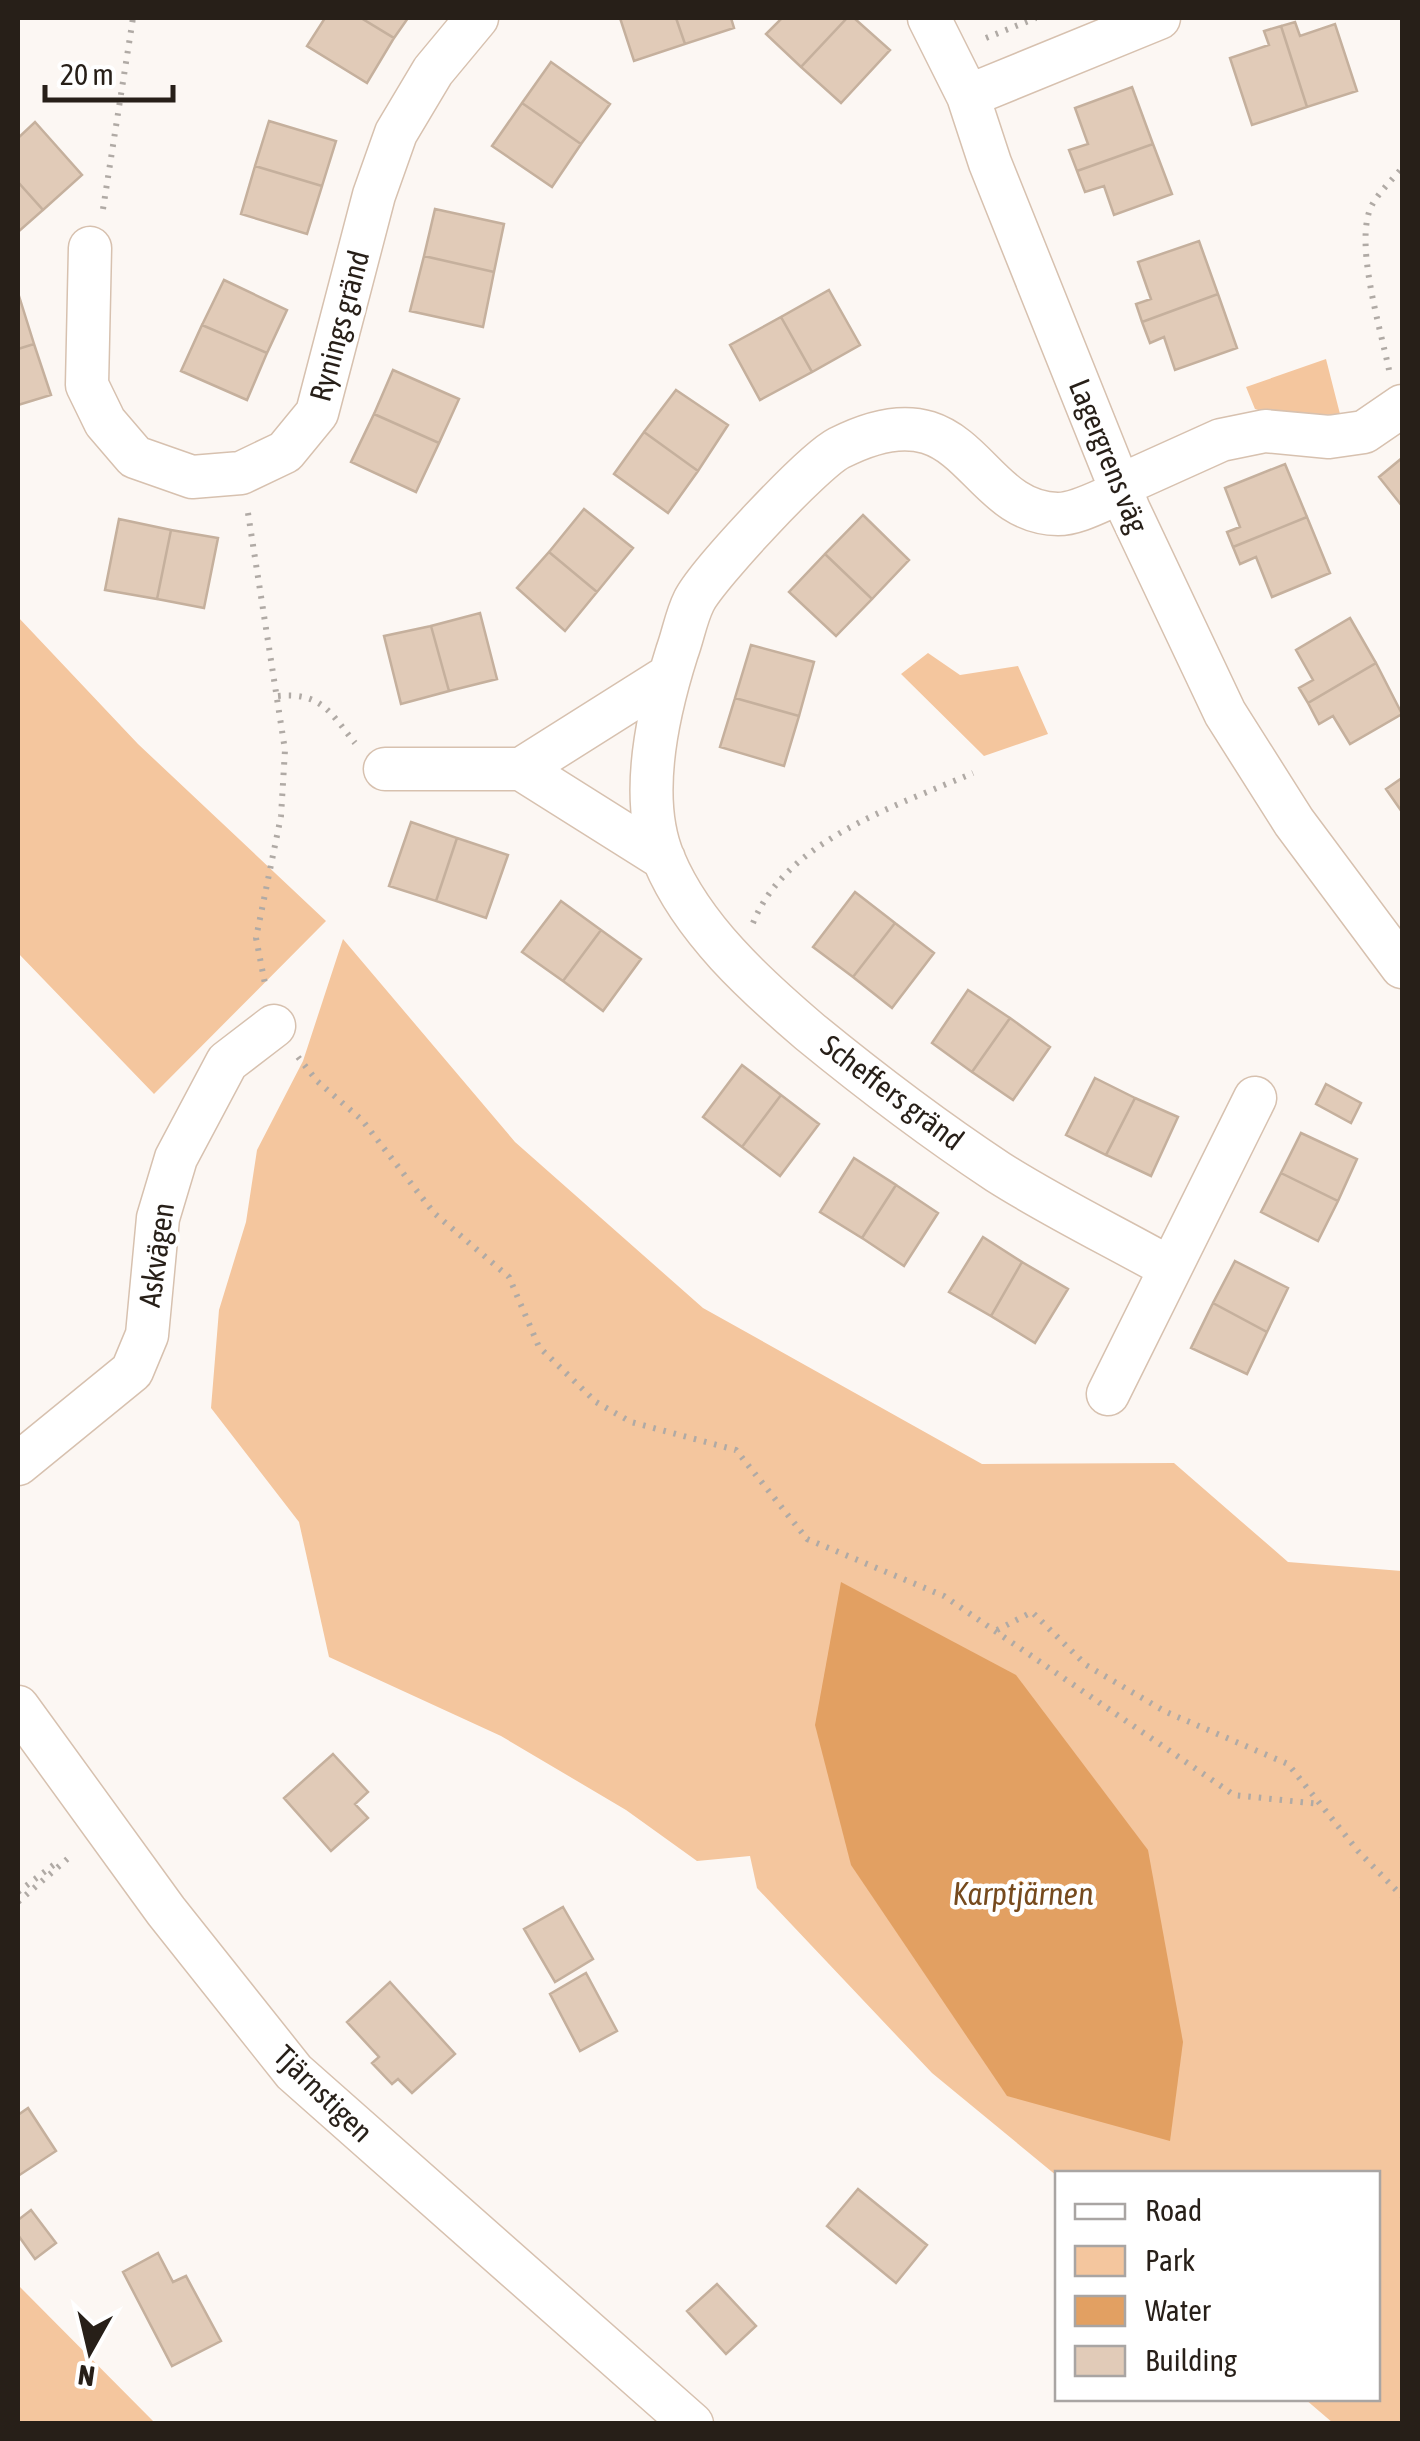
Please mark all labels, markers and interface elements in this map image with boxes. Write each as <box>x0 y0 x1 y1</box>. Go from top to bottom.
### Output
scale bar <box>45 40 172 102</box>
text: 20 m <box>60 57 114 91</box>
street label: Rynings gränd <box>303 247 375 405</box>
street label: Lagergrens väg <box>1063 374 1155 538</box>
street label: Scheffers gränd <box>815 1028 970 1157</box>
street label: Askvägen <box>132 1201 180 1309</box>
water label: Karptjärnen <box>953 1875 1094 1912</box>
street label: Tjärnstigen <box>267 2038 380 2148</box>
legend <box>1055 2171 1380 2401</box>
text: Road <box>1145 2193 1202 2227</box>
text: Park <box>1145 2243 1195 2277</box>
text: Water <box>1145 2293 1212 2327</box>
north arrow <box>40 2301 140 2401</box>
text: Building <box>1145 2343 1237 2377</box>
text: N <box>76 2359 97 2393</box>

